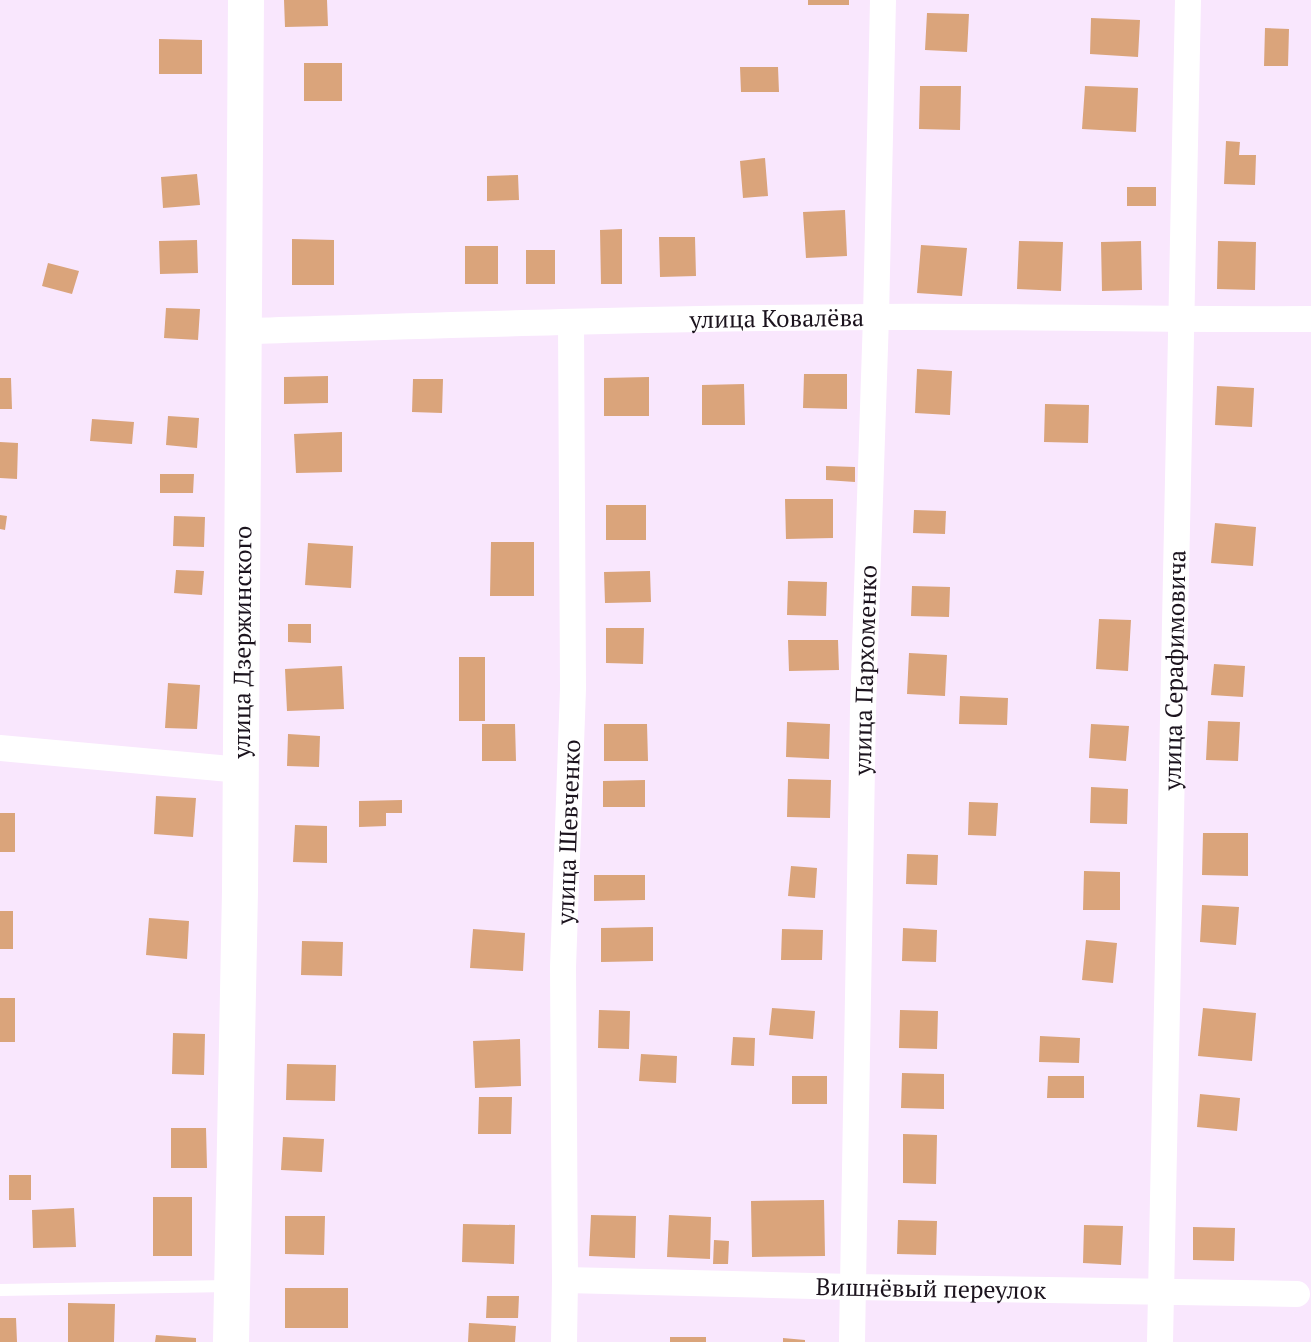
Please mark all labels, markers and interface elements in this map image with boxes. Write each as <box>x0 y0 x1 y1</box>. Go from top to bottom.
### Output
street label: улица Ковалёва <box>688 301 864 335</box>
street label: улица Дзержинского <box>225 526 258 760</box>
street label: улица Серафимовича <box>1155 550 1193 792</box>
street label: улица Пархоменко <box>846 564 884 777</box>
street label: улица Шевченко <box>548 739 587 926</box>
street label: Вишнёвый переулок <box>815 1270 1046 1306</box>

